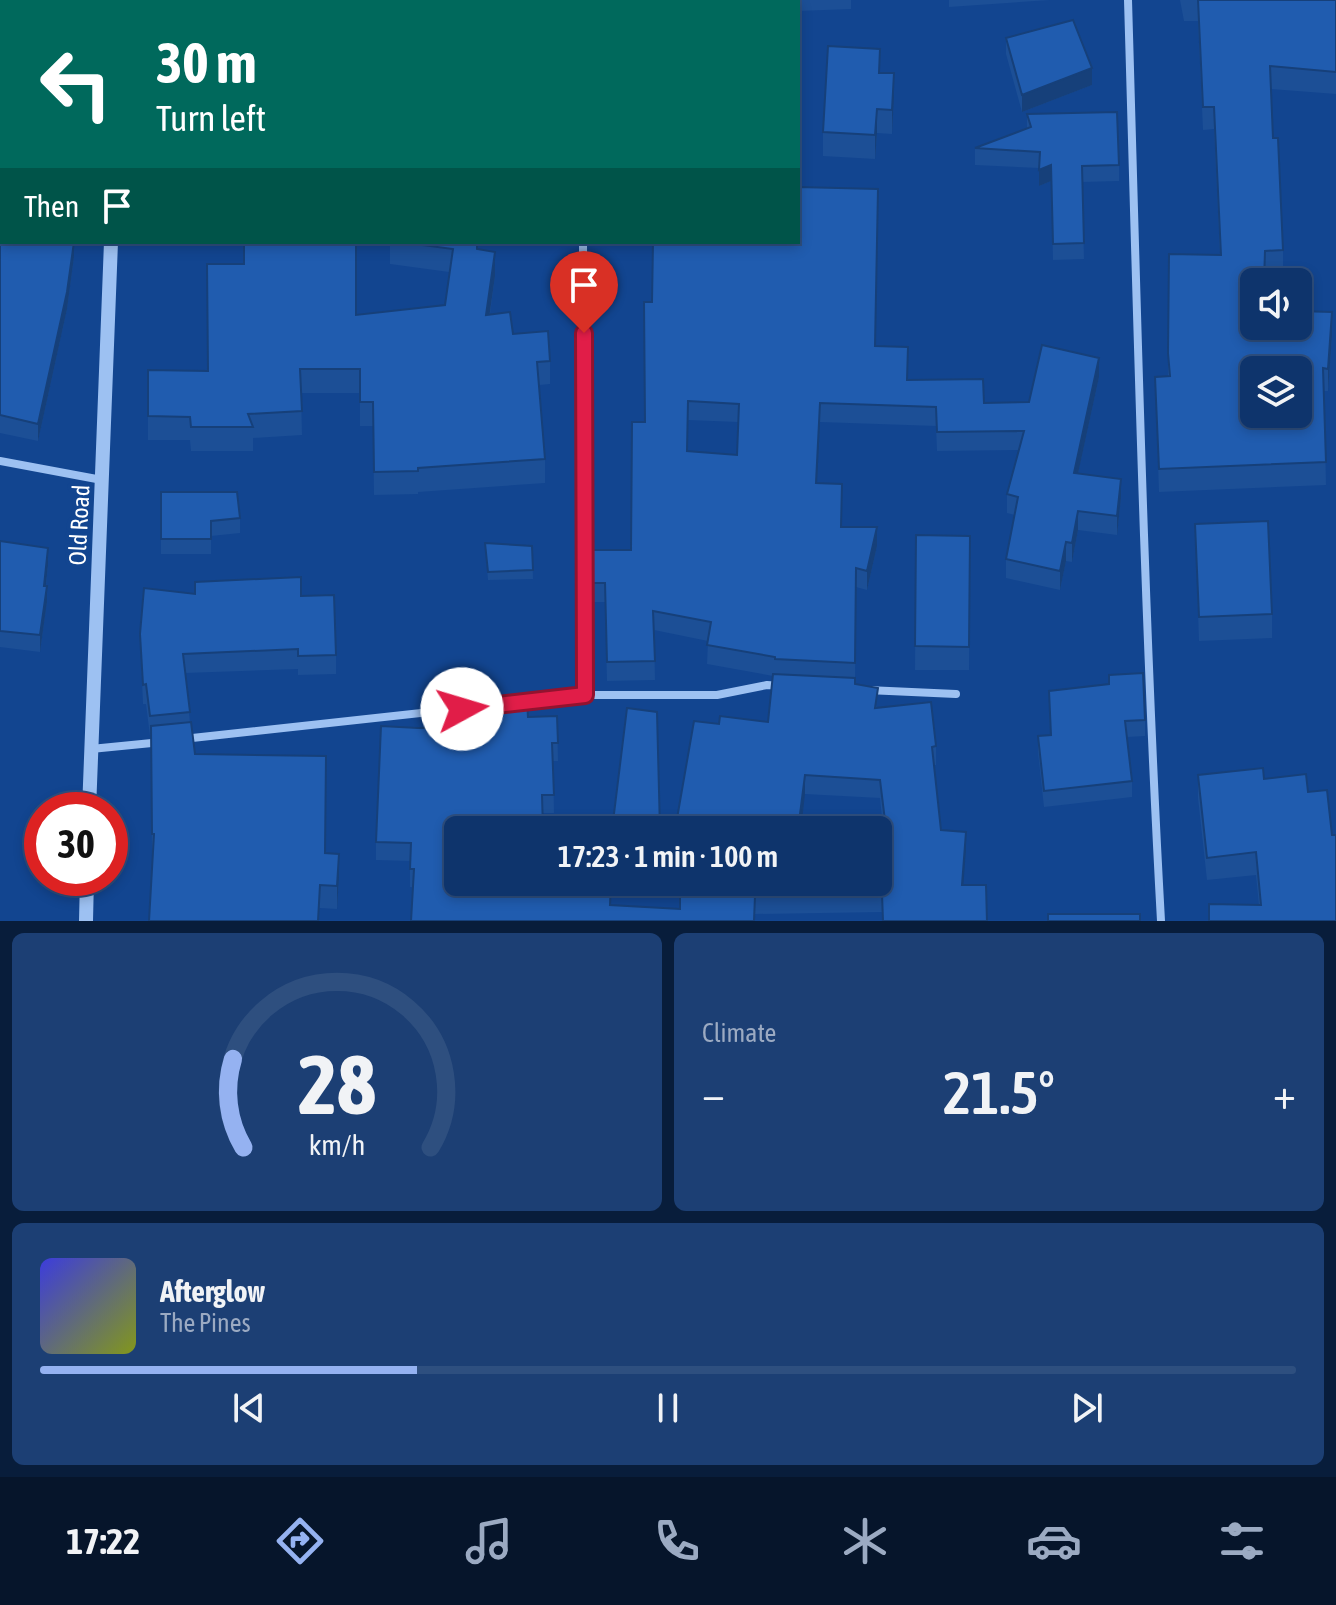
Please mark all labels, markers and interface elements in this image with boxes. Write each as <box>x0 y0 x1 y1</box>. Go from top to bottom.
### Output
text: 30 m <box>156 31 257 95</box>
icon: left <box>24 32 128 136</box>
text: Turn left <box>156 97 266 139</box>
icon: arrive <box>95 184 139 228</box>
text: Then <box>24 189 79 223</box>
pin <box>550 251 618 333</box>
icon: arrive <box>562 263 606 307</box>
map controls <box>1240 268 1312 428</box>
button: sound <box>1240 268 1312 340</box>
button: layers <box>1240 356 1312 428</box>
street label: Old Road <box>63 484 95 566</box>
position arrow <box>420 667 504 751</box>
speed limit sign: 30 <box>24 792 128 896</box>
text: 17:23 · 1 min · 100 m <box>558 839 778 873</box>
text: Climate <box>702 1018 776 1048</box>
text: 28 <box>298 1036 376 1132</box>
text: 21.5° <box>943 1058 1055 1127</box>
text: − <box>702 1068 725 1118</box>
text: + <box>1273 1068 1296 1118</box>
text: km/h <box>309 1128 365 1161</box>
text: Afterglow <box>160 1274 265 1308</box>
text: The Pines <box>160 1308 251 1338</box>
icon: previous <box>227 1386 271 1430</box>
icon: pause <box>646 1386 690 1430</box>
icon: next <box>1065 1386 1109 1430</box>
icon: directions <box>272 1513 328 1569</box>
icon: music <box>461 1513 517 1569</box>
icon: phone <box>649 1513 705 1569</box>
icon: climate <box>837 1513 893 1569</box>
icon: car <box>1026 1513 1082 1569</box>
icon: filters <box>1214 1513 1270 1569</box>
text: 17:22 <box>66 1520 140 1562</box>

